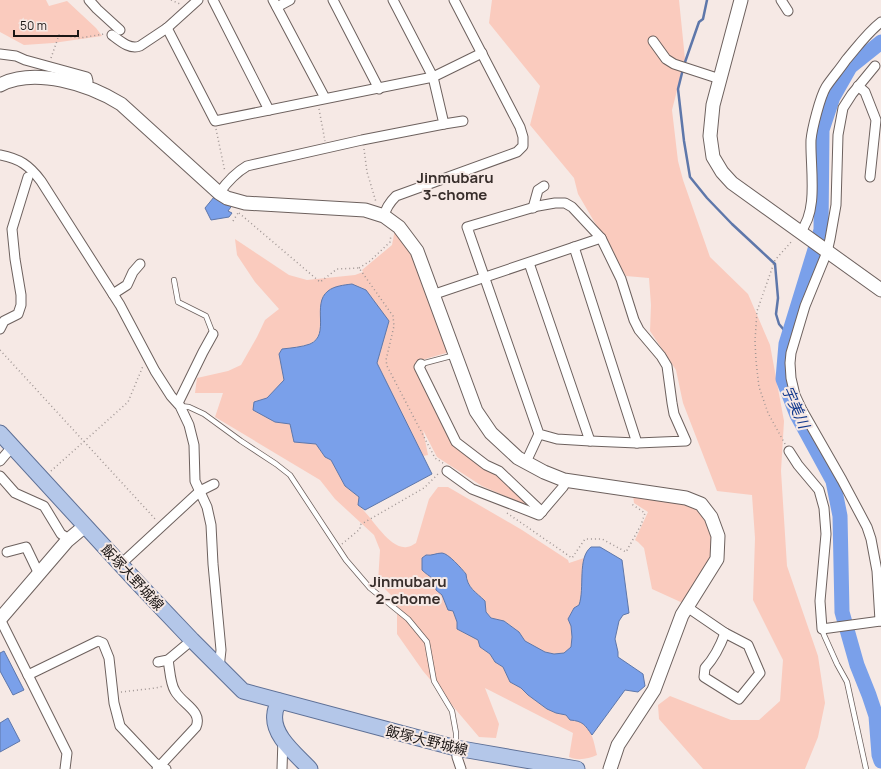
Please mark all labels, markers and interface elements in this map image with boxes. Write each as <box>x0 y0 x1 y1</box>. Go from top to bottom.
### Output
scale bar <box>14 12 78 38</box>
text: 50 m <box>20 17 47 34</box>
district label: Jinmubaru 3-chome <box>416 167 494 205</box>
water label: 宇美川 <box>777 382 816 434</box>
street label: 飯塚大野城線 <box>97 540 169 614</box>
district label: Jinmubaru 2-chome <box>369 571 447 609</box>
street label: 飯塚大野城線 <box>384 721 470 759</box>

